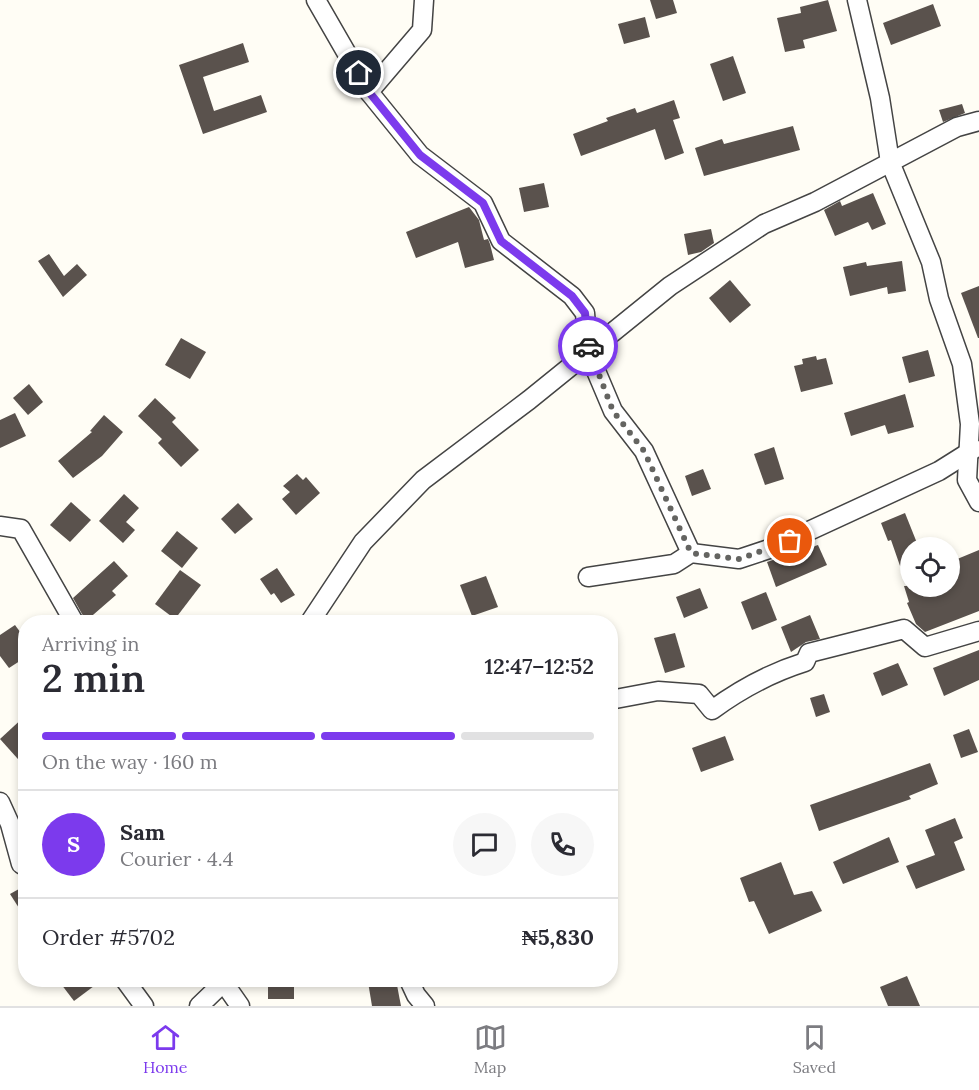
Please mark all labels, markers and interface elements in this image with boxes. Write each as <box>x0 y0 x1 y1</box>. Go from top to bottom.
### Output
pin <box>333 47 384 98</box>
icon: home <box>342 56 375 89</box>
courier <box>558 316 618 376</box>
icon: car <box>572 330 605 363</box>
pin <box>764 515 815 566</box>
icon: bag <box>773 524 806 557</box>
map controls <box>900 537 960 597</box>
button: locate <box>900 537 960 597</box>
text: Arriving in <box>42 631 139 656</box>
text: 12:47–12:52 <box>484 652 594 680</box>
text: 2 min <box>42 653 145 703</box>
text: On the way · 160 m <box>42 749 218 774</box>
button: chat <box>453 813 516 876</box>
button: phone <box>531 813 594 876</box>
text: Sam <box>120 818 165 846</box>
text: S <box>67 830 80 858</box>
text: Courier · 4.4 <box>120 846 234 871</box>
text: Order #5702 <box>42 923 175 951</box>
text: ₦5,830 <box>522 923 594 951</box>
tab: Home <box>143 1021 188 1077</box>
tab: Map <box>474 1021 507 1077</box>
tab: Saved <box>793 1021 836 1077</box>

